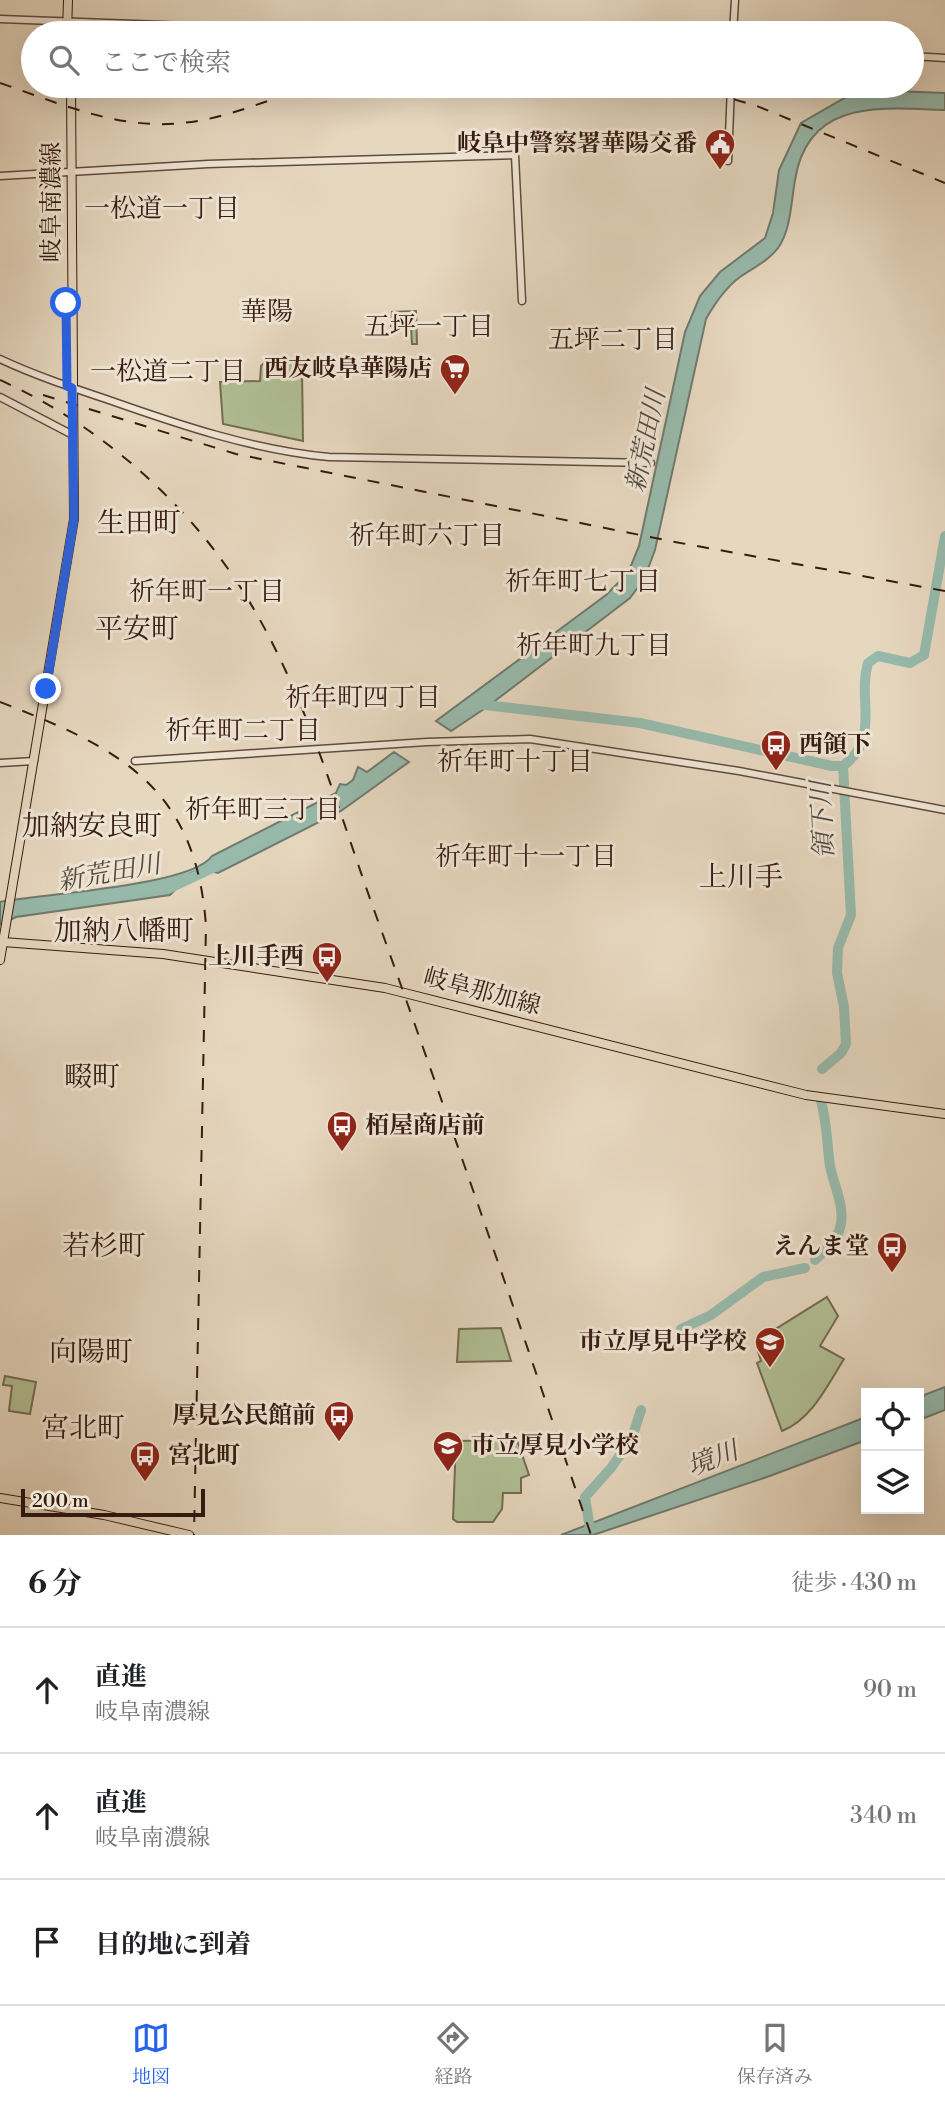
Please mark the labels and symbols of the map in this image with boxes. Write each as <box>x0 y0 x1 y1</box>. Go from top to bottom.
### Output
public building icon: 岐阜中警察署華陽交番 <box>703 127 737 171</box>
place label: 岐阜中警察署華陽交番 <box>457 129 697 159</box>
street label: 岐阜南濃線 <box>37 142 67 262</box>
district label: 一松道一丁目 <box>84 193 240 225</box>
route start <box>50 287 81 318</box>
district label: 華陽 <box>241 296 293 328</box>
district label: 五坪一丁目 <box>364 311 494 343</box>
district label: 五坪二丁目 <box>548 324 678 356</box>
supermarket icon: 西友岐阜華陽店 <box>438 352 472 396</box>
place label: 西友岐阜華陽店 <box>264 354 432 384</box>
district label: 一松道二丁目 <box>90 356 246 388</box>
water label: 新荒田川 <box>620 384 673 495</box>
district label: 生田町 <box>97 506 181 541</box>
district label: 祈年町六丁目 <box>349 520 505 552</box>
district label: 祈年町七丁目 <box>505 566 661 598</box>
district label: 祈年町一丁目 <box>129 576 285 608</box>
district label: 平安町 <box>95 612 179 647</box>
district label: 祈年町九丁目 <box>516 630 672 662</box>
route end <box>30 673 61 704</box>
district label: 祈年町四丁目 <box>285 682 441 714</box>
district label: 祈年町二丁目 <box>165 715 321 747</box>
bus stop icon: 西領下 <box>759 728 793 772</box>
place label: 西領下 <box>799 730 871 760</box>
district label: 祈年町十丁目 <box>437 746 593 778</box>
water label: 領下川 <box>805 777 841 860</box>
district label: 祈年町三丁目 <box>185 794 341 826</box>
district label: 加納安良町 <box>22 809 162 844</box>
district label: 祈年町十一丁目 <box>435 841 617 873</box>
water label: 新荒田川 <box>55 848 166 898</box>
district label: 上川手 <box>699 860 783 895</box>
district label: 加納八幡町 <box>54 914 194 949</box>
bus stop icon: 上川手西 <box>310 940 344 984</box>
place label: 上川手西 <box>208 942 304 972</box>
street label: 岐阜那加線 <box>420 962 544 1022</box>
district label: 畷町 <box>64 1060 120 1095</box>
bus stop icon: 栢屋商店前 <box>325 1109 359 1153</box>
place label: 栢屋商店前 <box>365 1111 485 1141</box>
district label: 若杉町 <box>62 1229 146 1264</box>
bus stop icon: えんま堂 <box>875 1230 909 1274</box>
place label: えんま堂 <box>773 1232 869 1262</box>
school or university icon: 市立厚見中学校 <box>753 1325 787 1369</box>
place label: 市立厚見中学校 <box>579 1327 747 1357</box>
district label: 向陽町 <box>49 1335 133 1370</box>
bus stop icon: 厚見公民館前 <box>322 1399 356 1443</box>
place label: 厚見公民館前 <box>172 1401 316 1431</box>
district label: 宮北町 <box>41 1411 125 1446</box>
school or university icon: 市立厚見小学校 <box>431 1429 465 1473</box>
place label: 市立厚見小学校 <box>471 1431 639 1461</box>
water label: 境川 <box>683 1434 746 1483</box>
bus stop icon: 宮北町 <box>128 1439 162 1483</box>
place label: 宮北町 <box>168 1441 240 1471</box>
scale bar <box>21 1486 205 1518</box>

